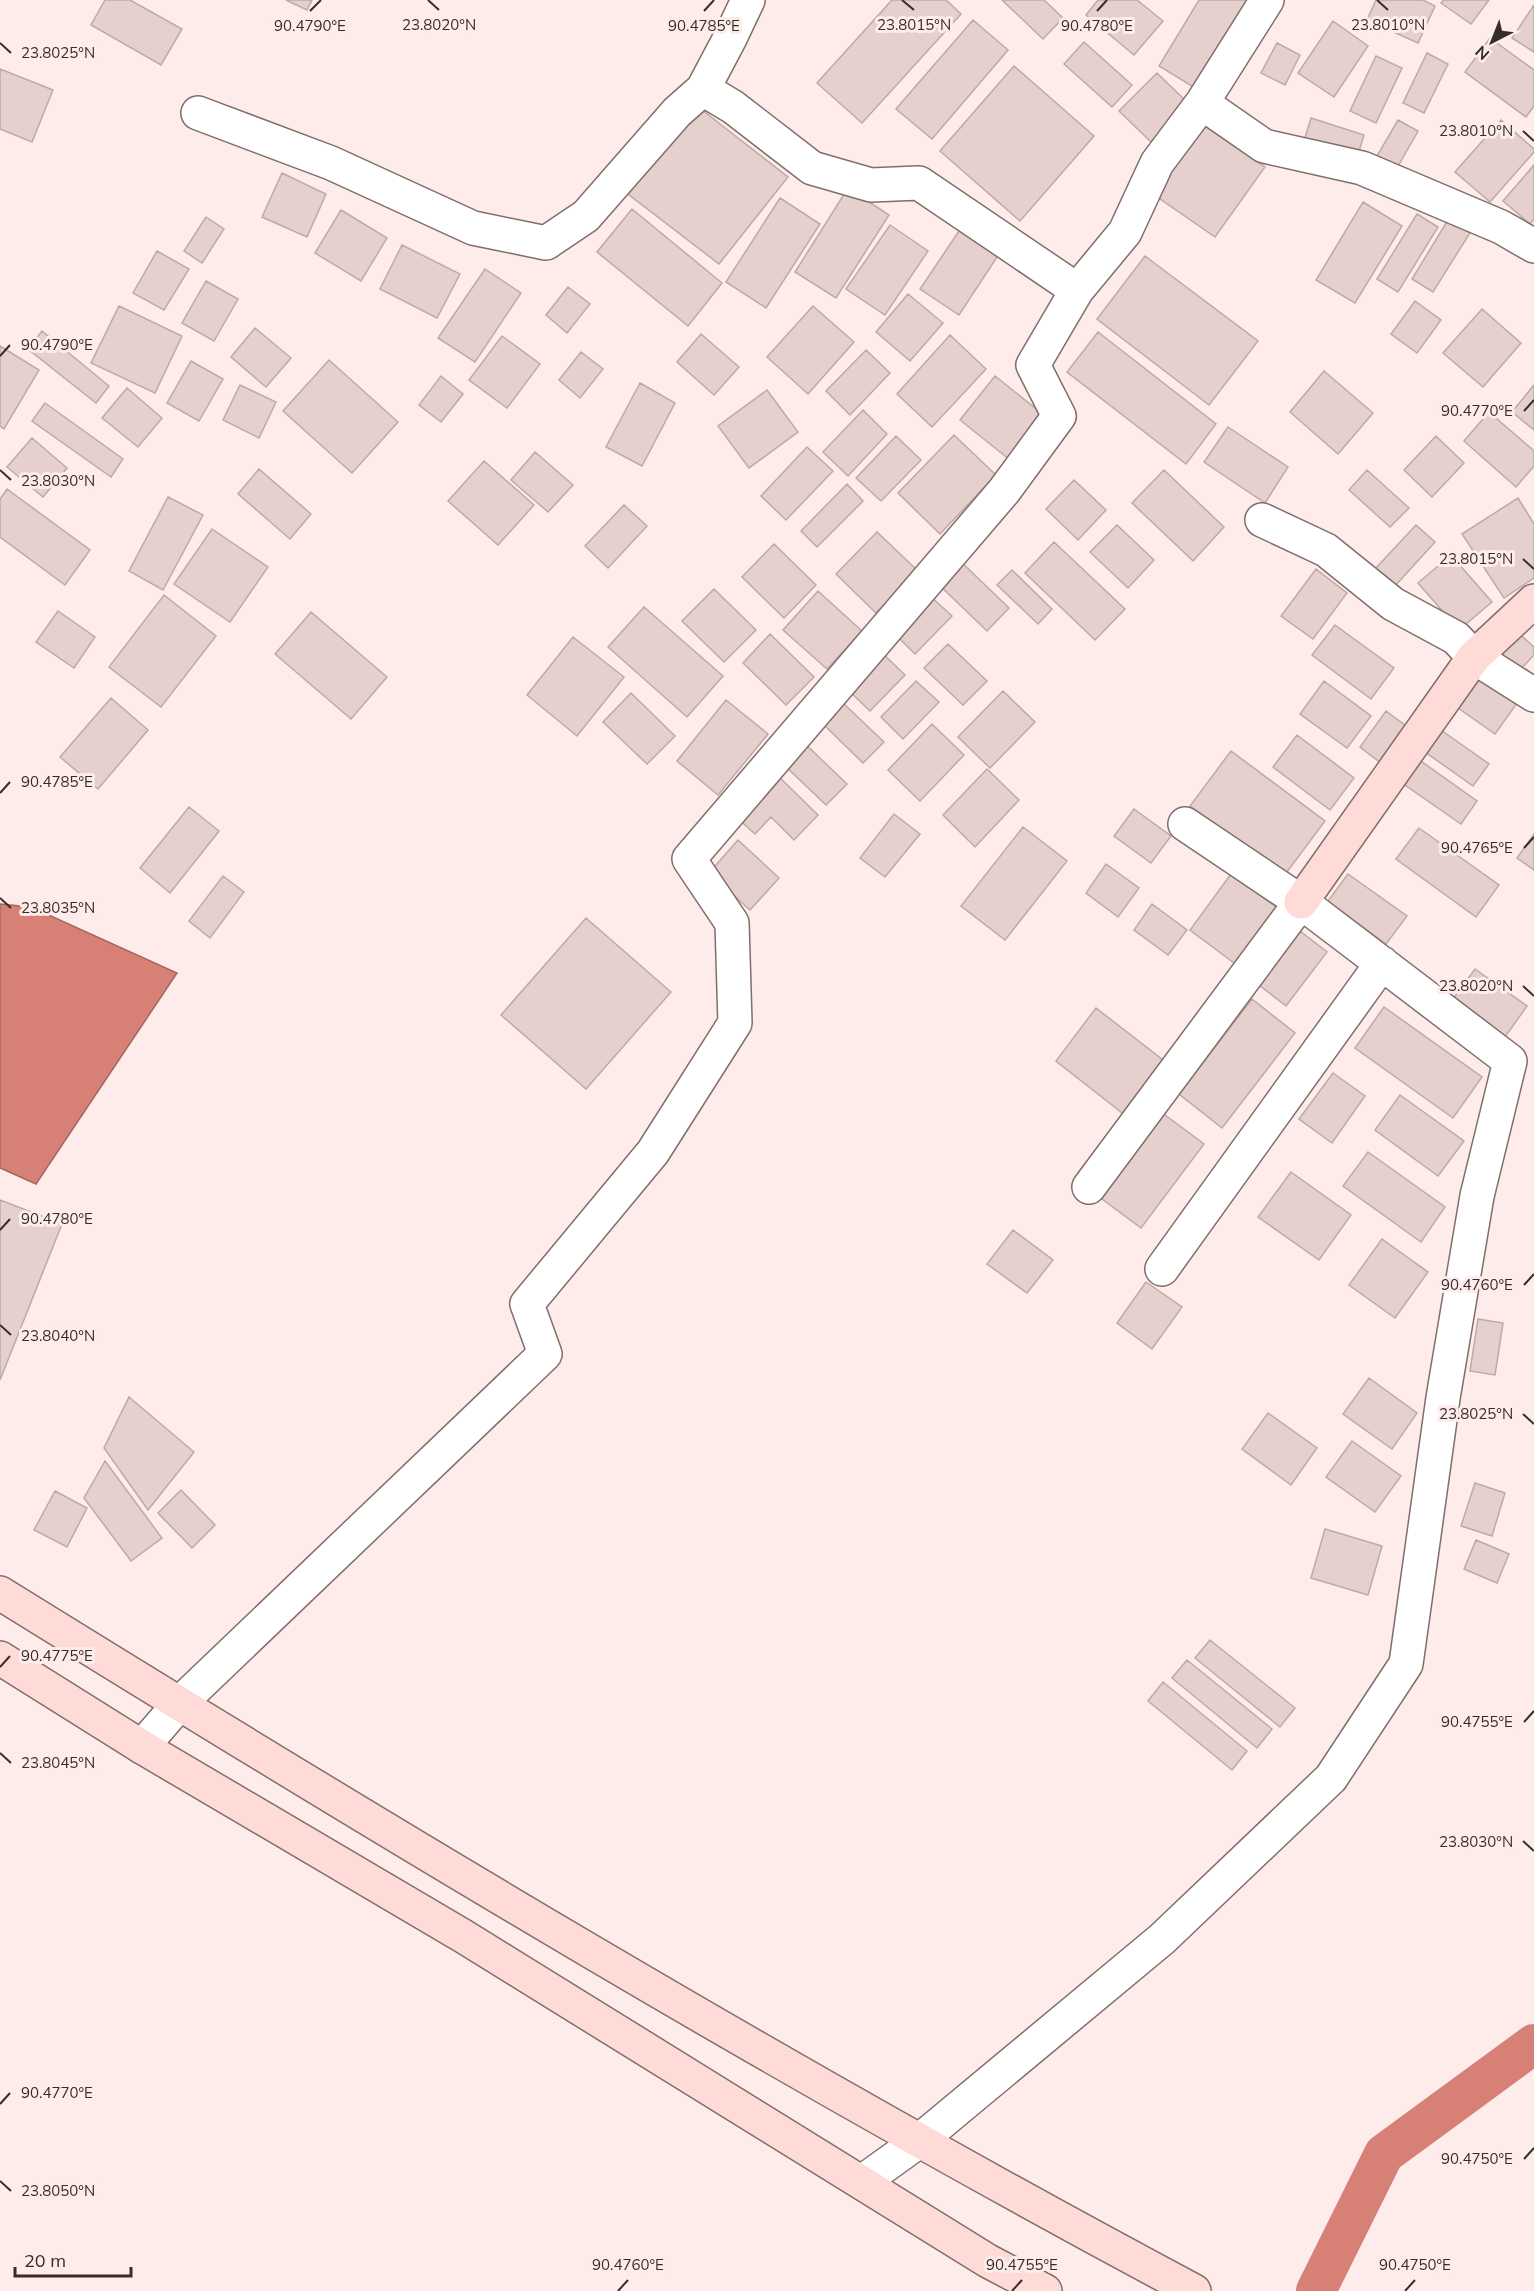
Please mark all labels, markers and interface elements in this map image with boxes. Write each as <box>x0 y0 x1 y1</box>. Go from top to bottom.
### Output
north arrow <box>1462 12 1522 72</box>
text: 23.8020°N <box>402 15 476 34</box>
text: 23.8015°N <box>877 15 951 34</box>
text: 23.8010°N <box>1351 15 1425 34</box>
text: 90.4790°E <box>274 16 346 35</box>
text: 90.4785°E <box>668 16 740 35</box>
text: 90.4780°E <box>1061 16 1133 35</box>
text: N <box>1471 42 1493 65</box>
text: 23.8025°N <box>21 43 95 62</box>
text: 23.8010°N <box>1439 121 1513 140</box>
text: 90.4790°E <box>21 335 93 354</box>
text: 90.4770°E <box>1441 401 1513 420</box>
text: 23.8030°N <box>21 471 95 490</box>
text: 23.8015°N <box>1439 549 1513 568</box>
text: 90.4785°E <box>21 772 93 791</box>
text: 90.4765°E <box>1441 838 1513 857</box>
text: 23.8035°N <box>21 898 95 917</box>
text: 23.8020°N <box>1439 976 1513 995</box>
text: 90.4780°E <box>21 1209 93 1228</box>
text: 90.4760°E <box>1441 1275 1513 1294</box>
text: 23.8040°N <box>21 1326 95 1345</box>
text: 23.8025°N <box>1439 1404 1513 1423</box>
text: 90.4775°E <box>21 1646 93 1665</box>
text: 90.4755°E <box>1441 1712 1513 1731</box>
text: 23.8045°N <box>21 1753 95 1772</box>
text: 23.8030°N <box>1439 1832 1513 1851</box>
text: 90.4770°E <box>21 2083 93 2102</box>
text: 90.4750°E <box>1441 2149 1513 2168</box>
text: 23.8050°N <box>21 2181 95 2200</box>
scale bar <box>15 2240 130 2278</box>
text: 20 m <box>24 2249 66 2272</box>
text: 90.4760°E <box>592 2255 664 2274</box>
text: 90.4755°E <box>986 2255 1058 2274</box>
text: 90.4750°E <box>1379 2255 1451 2274</box>

